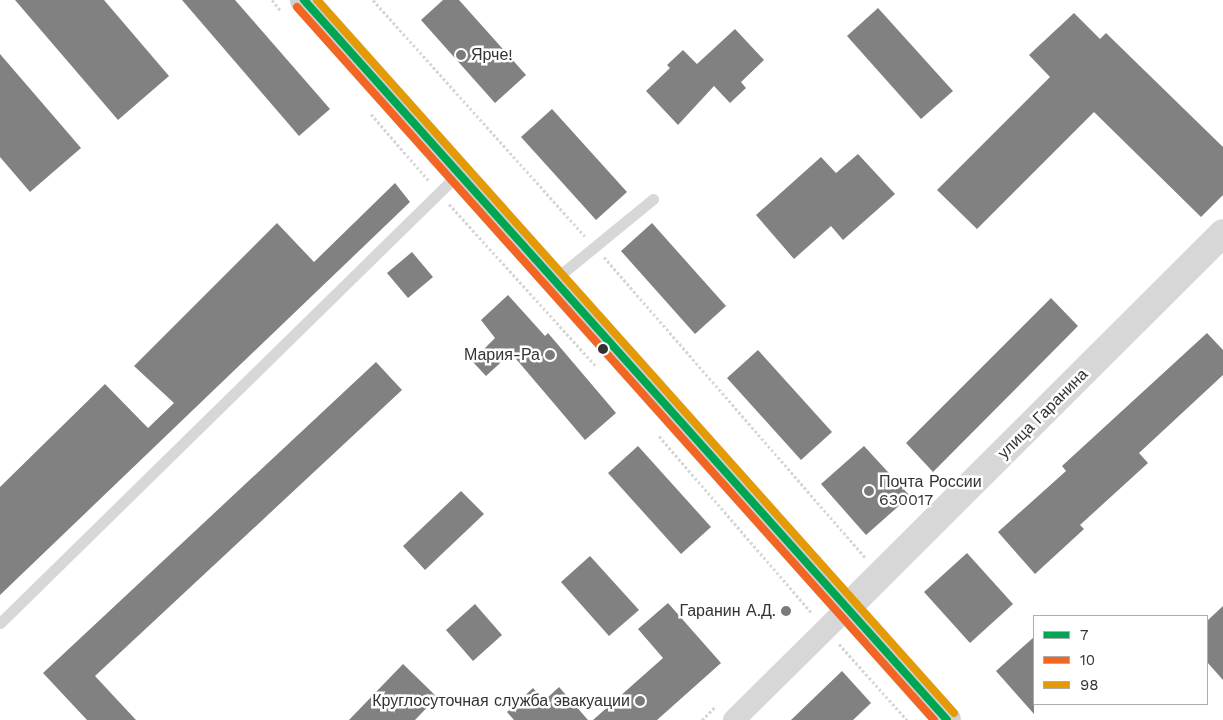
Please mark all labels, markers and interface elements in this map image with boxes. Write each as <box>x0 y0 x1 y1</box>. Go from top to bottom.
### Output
place label: Ярче! <box>471 45 513 65</box>
marker: Ярче! <box>455 49 467 61</box>
unlabelled marker <box>598 344 608 354</box>
place label: Мария-Ра <box>464 345 540 365</box>
marker: Мария-Ра <box>544 349 556 361</box>
street label: улица Гаранина <box>994 365 1092 463</box>
place label: Почта России 630017 <box>879 472 982 510</box>
marker: Почта России 630017 <box>863 485 875 497</box>
place label: Гаранин А.Д. <box>679 601 776 621</box>
marker: Гаранин А.Д. <box>780 605 792 617</box>
legend <box>1033 615 1208 705</box>
text: 7 <box>1080 626 1088 644</box>
text: 10 <box>1080 651 1095 669</box>
text: 98 <box>1080 676 1099 694</box>
place label: Круглосуточная служба эвакуации <box>372 691 630 711</box>
marker: Круглосуточная служба эвакуации <box>634 695 646 707</box>

